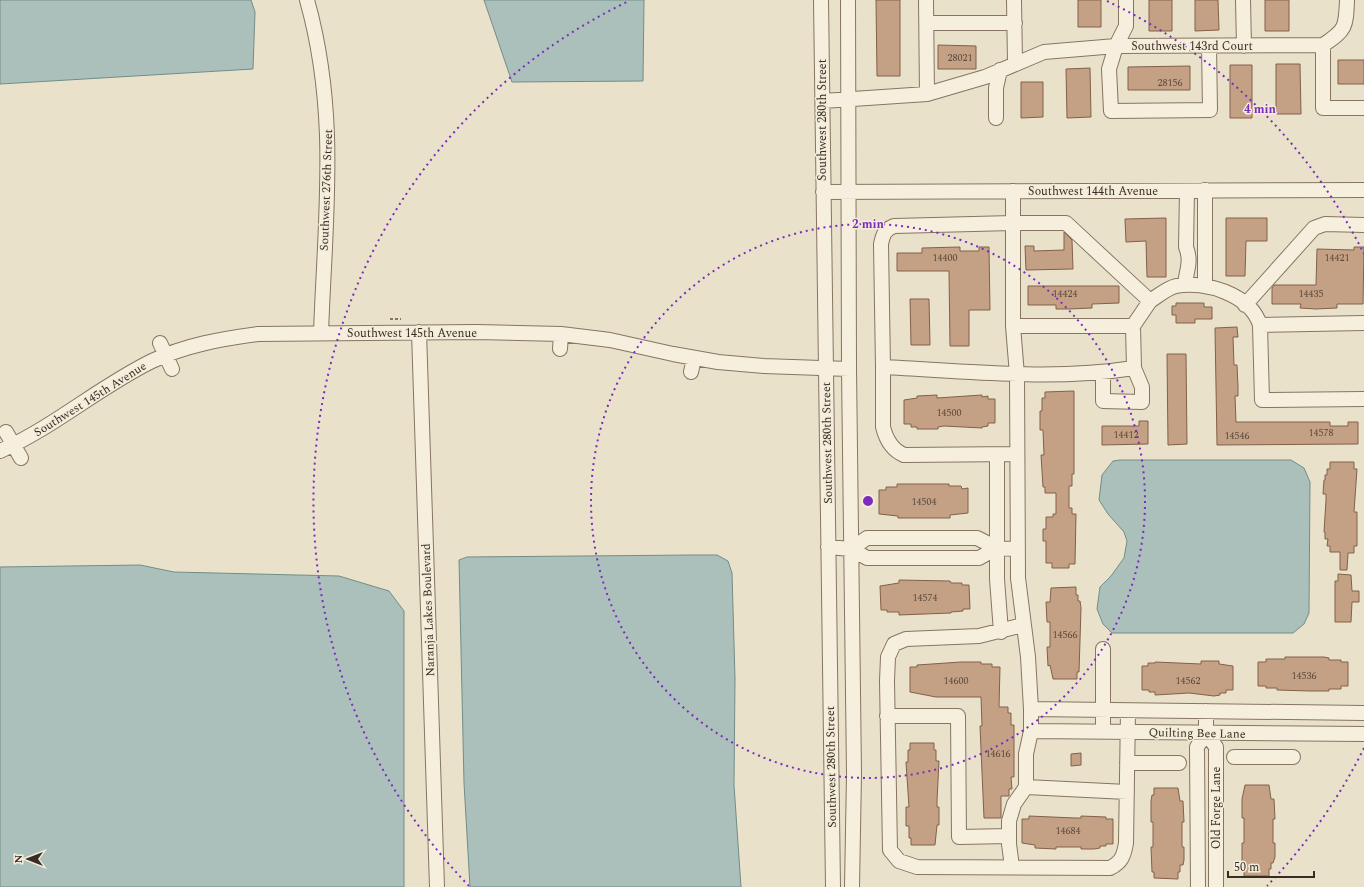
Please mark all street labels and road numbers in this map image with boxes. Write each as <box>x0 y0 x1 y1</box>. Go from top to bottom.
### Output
street label: Southwest 143rd Court <box>1131 37 1253 56</box>
street label: Southwest 280th Street <box>813 59 832 181</box>
street label: Southwest 276th Street <box>315 129 338 251</box>
street label: Southwest 144th Avenue <box>1028 182 1158 201</box>
street label: Southwest 145th Avenue <box>347 324 477 343</box>
street label: Southwest 145th Avenue <box>30 357 151 442</box>
street label: Southwest 280th Street <box>817 382 838 504</box>
street label: Naranja Lakes Boulevard <box>417 543 440 677</box>
street label: Southwest 280th Street <box>821 706 842 828</box>
street label: Quilting Bee Lane <box>1148 723 1246 744</box>
street label: Old Forge Lane <box>1207 766 1226 849</box>

